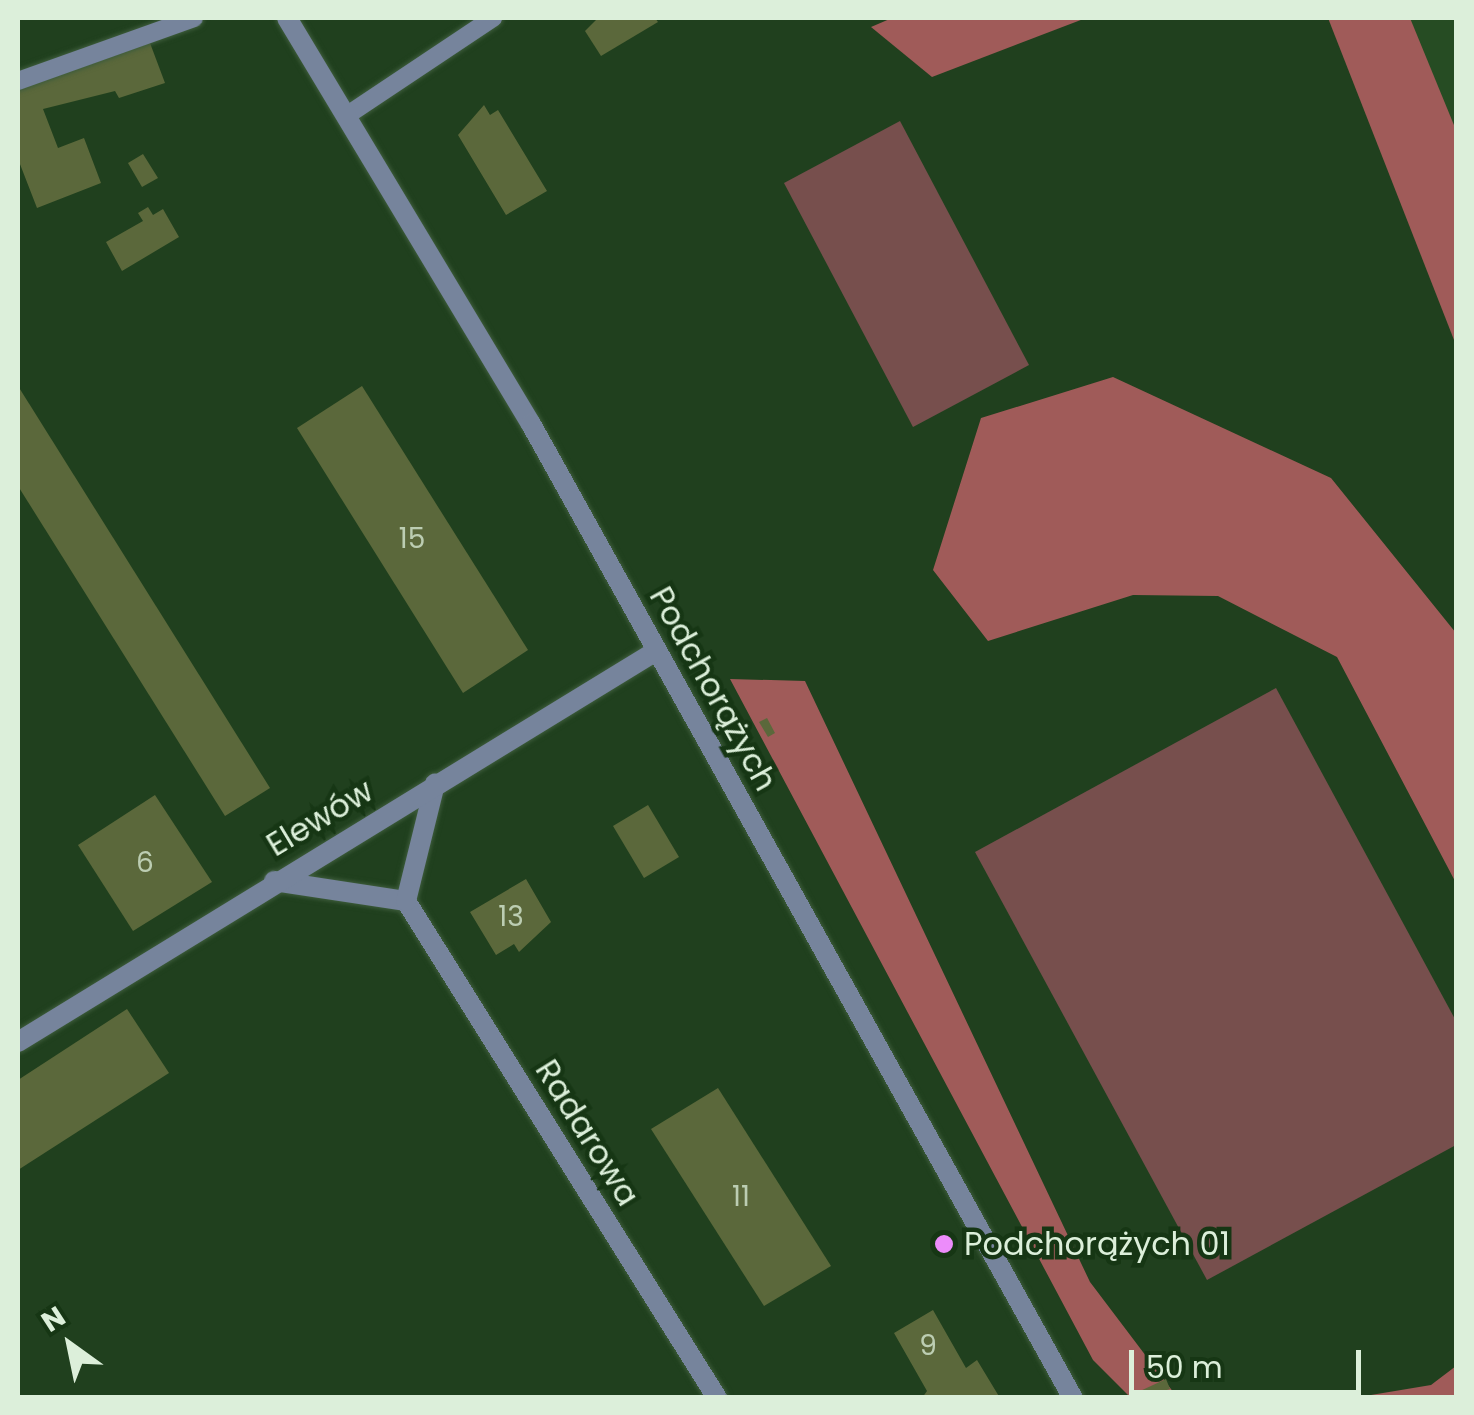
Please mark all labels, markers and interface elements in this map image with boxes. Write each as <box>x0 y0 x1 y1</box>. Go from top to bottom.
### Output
house number: 15 <box>399 522 425 556</box>
street label: Podchorążych <box>641 580 785 798</box>
street label: Elewów <box>260 771 380 865</box>
house number: 6 <box>136 846 154 880</box>
house number: 13 <box>498 900 524 934</box>
street label: Radarowa <box>527 1053 647 1213</box>
house number: 11 <box>732 1180 750 1214</box>
place label: Podchorążych 01 <box>964 1225 1230 1263</box>
marker: Podchorążych 01 <box>933 1233 955 1255</box>
north arrow <box>20 1295 120 1395</box>
text: N <box>34 1297 73 1342</box>
house number: 9 <box>919 1329 937 1363</box>
scale bar <box>1134 1330 1366 1392</box>
text: 50 m <box>1146 1346 1223 1389</box>

